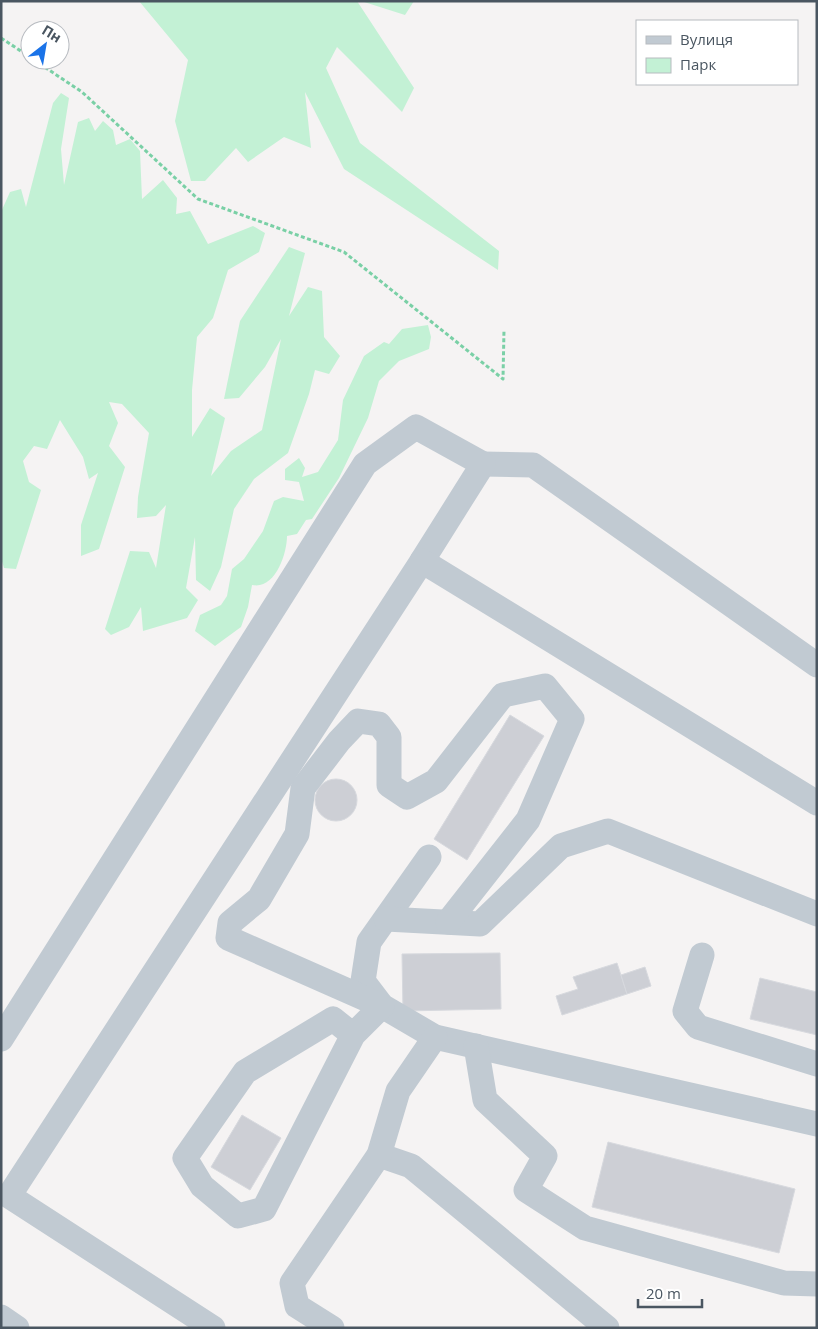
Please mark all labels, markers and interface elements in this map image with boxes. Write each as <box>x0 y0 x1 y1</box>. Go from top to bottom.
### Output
north arrow <box>20 20 70 70</box>
text: Пн <box>39 20 65 47</box>
legend <box>636 20 798 85</box>
text: Вулиця <box>680 29 733 49</box>
text: Парк <box>680 54 716 74</box>
scale bar <box>638 1276 702 1308</box>
text: 20 m <box>646 1283 681 1303</box>

